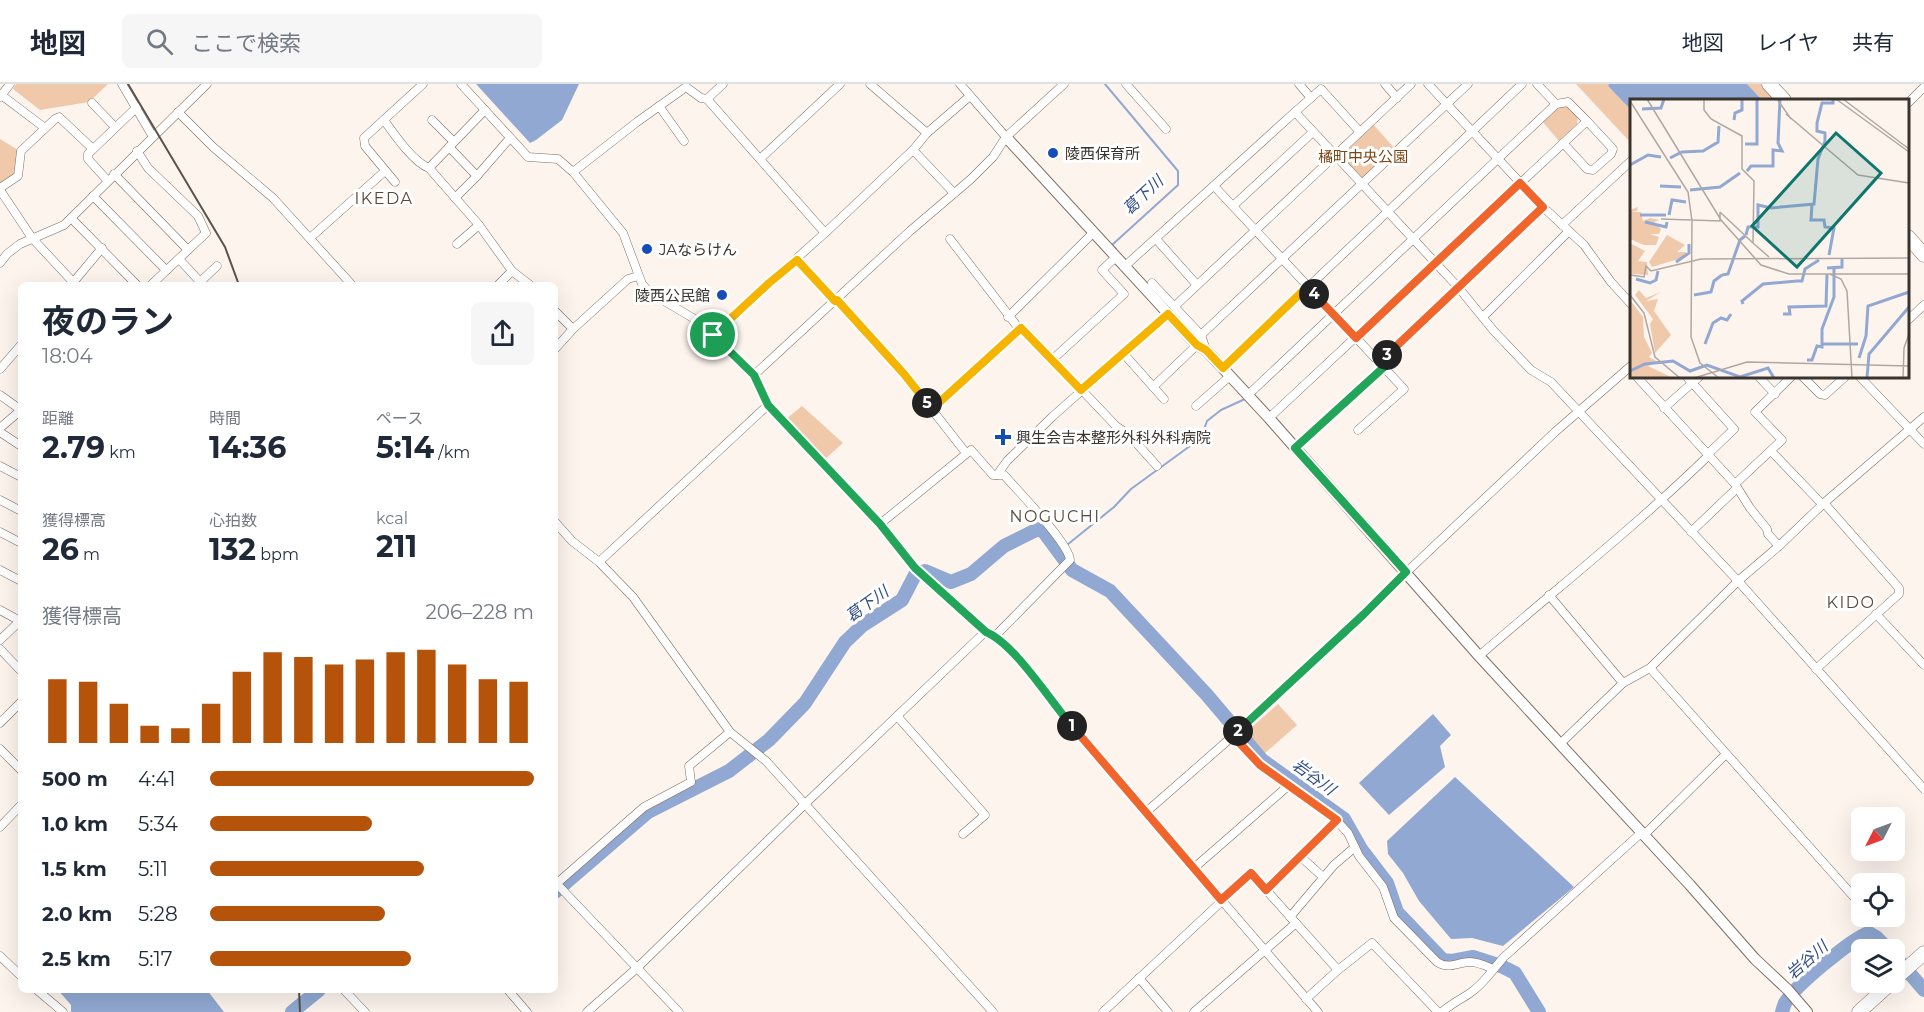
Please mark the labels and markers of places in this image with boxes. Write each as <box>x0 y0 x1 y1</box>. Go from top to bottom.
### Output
place label: 陵西保育所 <box>1065 144 1140 163</box>
marker: 陵西保育所 <box>1046 146 1060 160</box>
place label: JAならけん <box>658 240 737 259</box>
marker: JAならけん <box>640 242 654 256</box>
pin: 4 <box>1299 279 1329 309</box>
place label: 陵西公民館 <box>635 286 710 305</box>
marker: 陵西公民館 <box>715 288 729 302</box>
pin <box>687 309 738 360</box>
pin: 3 <box>1372 340 1402 370</box>
pin: 5 <box>912 388 942 418</box>
marker: 興生会吉本整形外科外科病院 <box>994 428 1012 446</box>
place label: 興生会吉本整形外科外科病院 <box>1016 428 1211 447</box>
pin: 1 <box>1057 711 1087 741</box>
pin: 2 <box>1223 716 1253 746</box>

